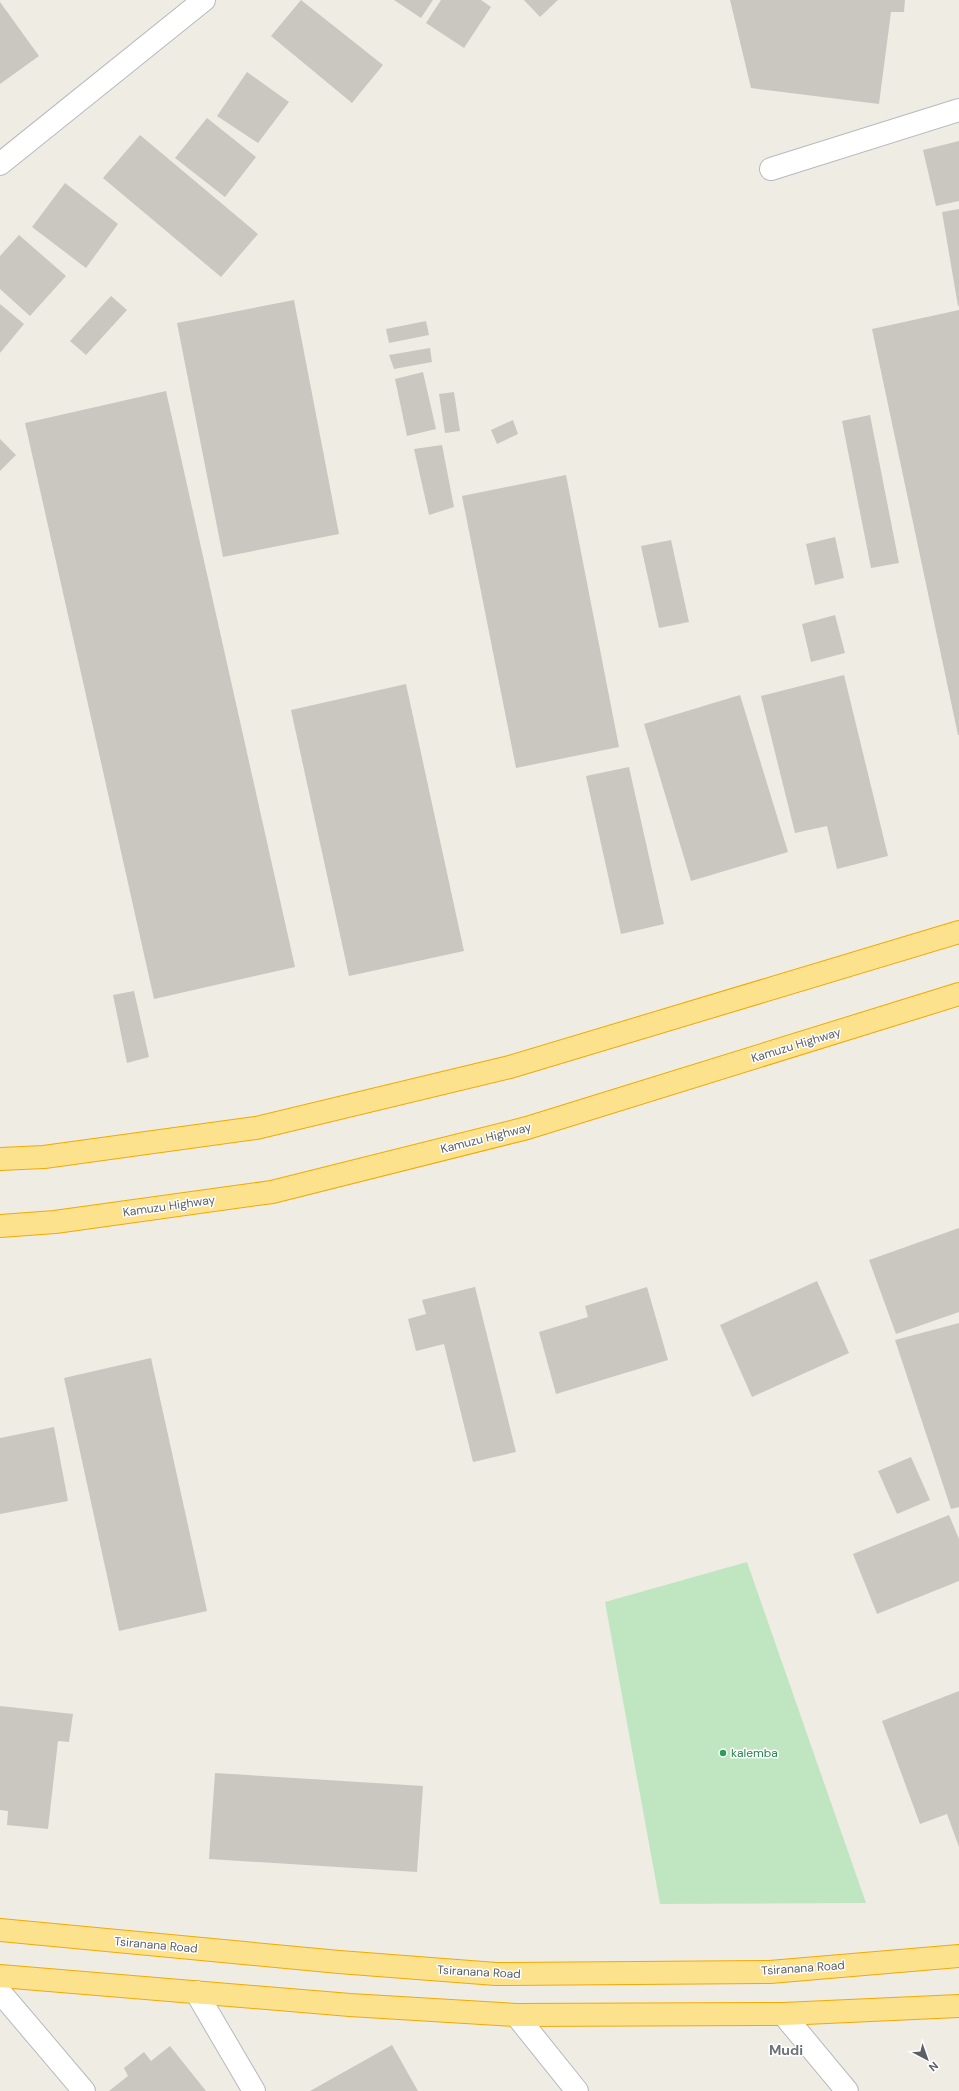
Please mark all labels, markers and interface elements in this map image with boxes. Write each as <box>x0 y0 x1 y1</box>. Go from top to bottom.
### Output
street label: Kamuzu Highway <box>749 1024 843 1066</box>
street label: Kamuzu Highway <box>439 1119 533 1157</box>
street label: Kamuzu Highway <box>122 1192 216 1220</box>
place label: kalemba <box>731 1745 778 1761</box>
marker: kalemba <box>718 1748 728 1758</box>
street label: Tsiranana Road <box>114 1933 198 1957</box>
street label: Tsiranana Road <box>761 1957 845 1979</box>
street label: Tsiranana Road <box>437 1962 521 1982</box>
north arrow <box>907 2039 947 2079</box>
district label: Mudi <box>769 2041 803 2059</box>
text: N <box>926 2059 941 2074</box>

